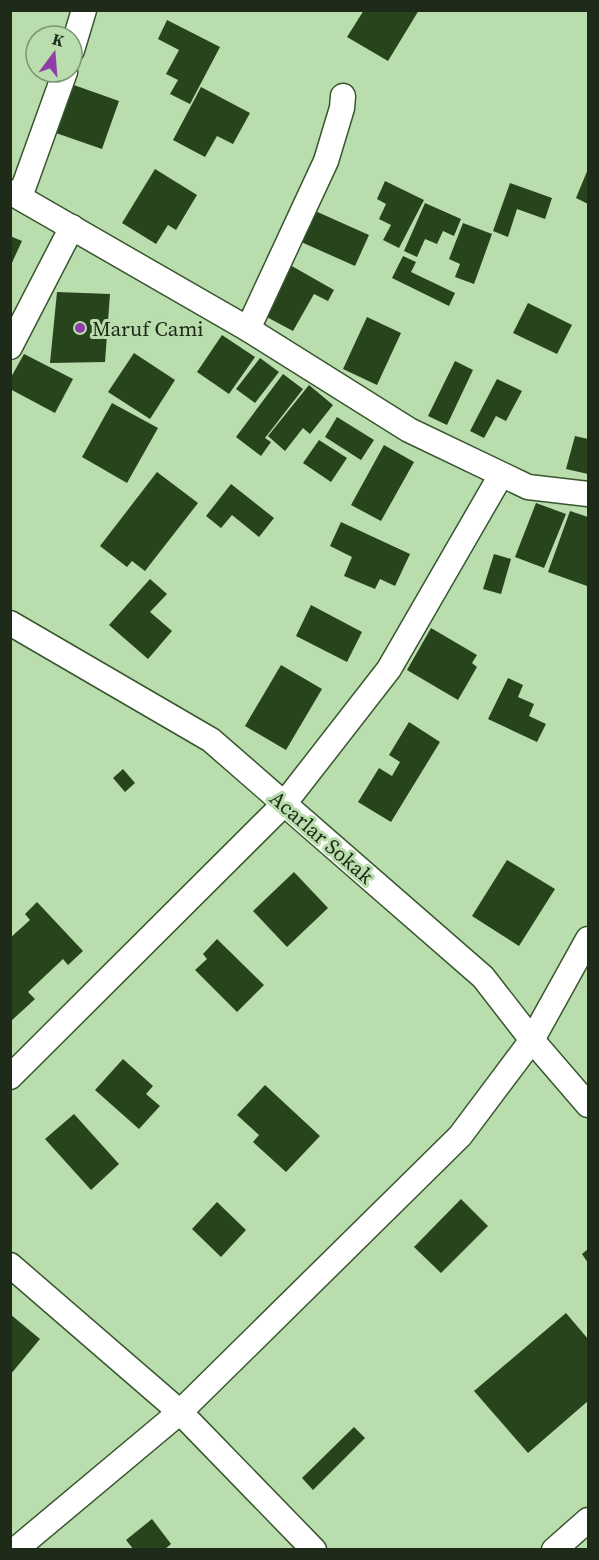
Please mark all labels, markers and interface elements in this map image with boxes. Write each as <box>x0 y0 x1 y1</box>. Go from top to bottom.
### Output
north arrow <box>24 24 84 84</box>
text: K <box>50 27 67 52</box>
place label: Maruf Cami <box>92 314 204 343</box>
marker: Maruf Cami <box>73 321 87 335</box>
street label: Acarlar Sokak <box>264 784 381 891</box>

